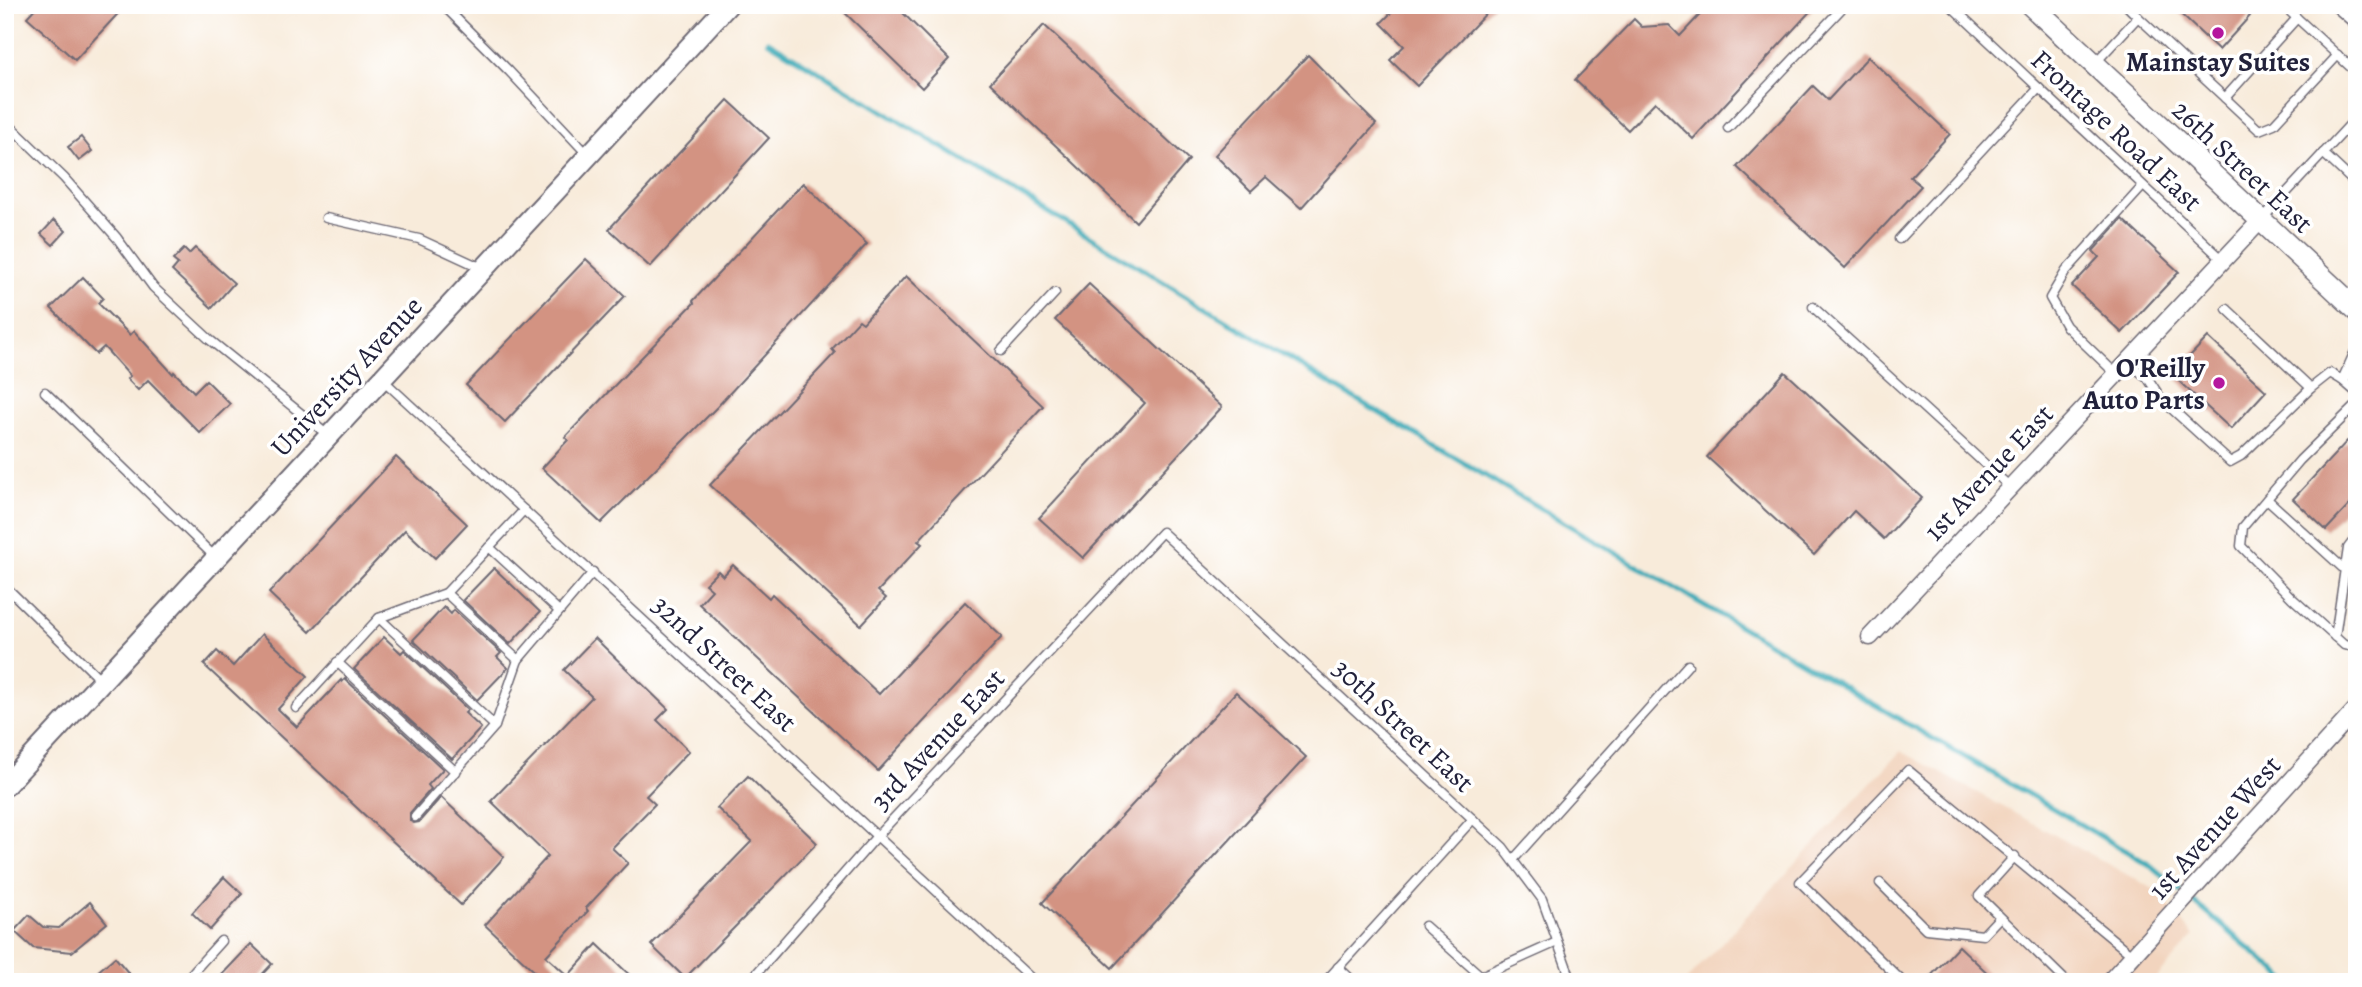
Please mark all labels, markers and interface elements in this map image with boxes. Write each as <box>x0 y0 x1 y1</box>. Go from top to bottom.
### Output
marker: Mainstay Suites <box>2210 25 2226 41</box>
street label: Frontage Road East <box>2022 41 2210 220</box>
place label: Mainstay Suites <box>2126 43 2310 81</box>
street label: 26th Street East <box>2164 91 2321 242</box>
street label: University Avenue <box>262 288 431 465</box>
place label: O'Reilly Auto Parts <box>2082 349 2206 419</box>
marker: O'Reilly Auto Parts <box>2211 375 2227 391</box>
street label: 1st Avenue East <box>1915 396 2062 549</box>
street label: 32nd Street East <box>644 587 805 741</box>
street label: 30th Street East <box>1324 650 1482 801</box>
street label: 3rd Avenue East <box>862 660 1013 819</box>
street label: 1st Avenue West <box>2140 747 2290 908</box>

